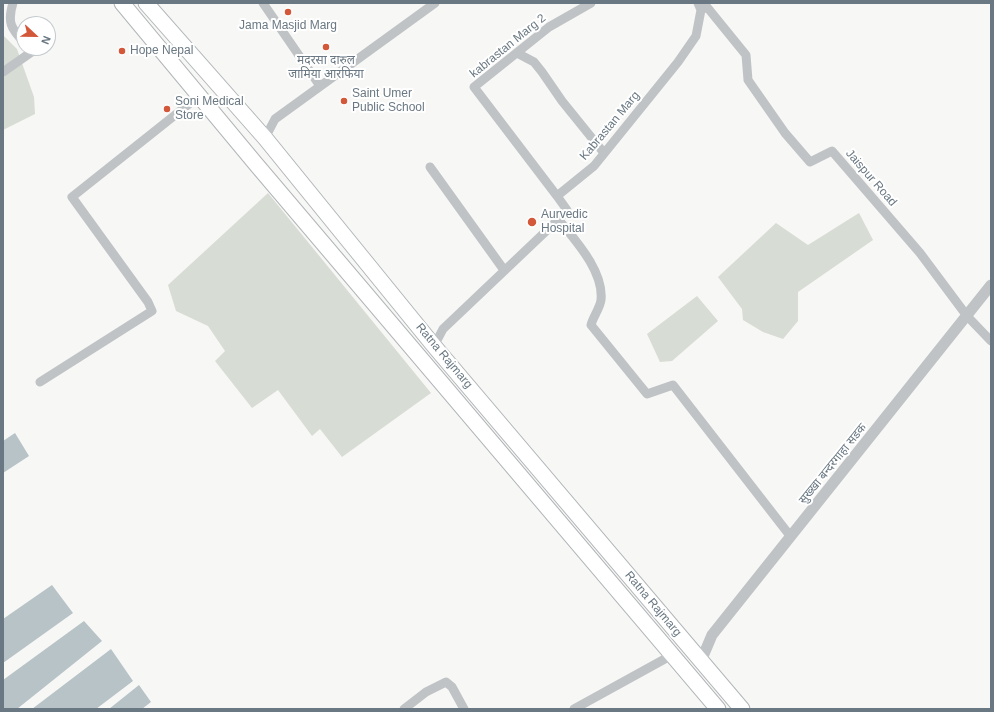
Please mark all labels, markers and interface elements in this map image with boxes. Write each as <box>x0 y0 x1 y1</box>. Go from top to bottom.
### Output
marker: Jama Masjid Marg <box>283 7 293 17</box>
street label: kabrastan Marg 2 <box>467 11 549 81</box>
north arrow <box>16 16 56 56</box>
place label: Jama Masjid Marg <box>239 19 337 33</box>
text: N <box>39 34 53 46</box>
marker: मदरसा दारुल जामिया आरफिया <box>321 42 331 52</box>
place label: Hope Nepal <box>130 44 193 58</box>
marker: Hope Nepal <box>117 46 127 56</box>
place label: मदरसा दारुल जामिया आरफिया <box>288 54 364 82</box>
place label: Saint Umer Public School <box>352 87 425 115</box>
street label: Kabrastan Marg <box>577 89 643 163</box>
place label: Soni Medical Store <box>175 95 244 123</box>
marker: Saint Umer Public School <box>339 96 349 106</box>
marker: Soni Medical Store <box>162 104 172 114</box>
street label: Jaispur Road <box>842 147 900 209</box>
place label: Aurvedic Hospital <box>541 208 588 236</box>
marker: Aurvedic Hospital <box>526 216 538 228</box>
street label: Ratna Rajmarg <box>413 320 475 392</box>
street label: सुख्खा बन्दरगाहा सडक <box>796 421 870 507</box>
street label: Ratna Rajmarg <box>622 568 684 640</box>

